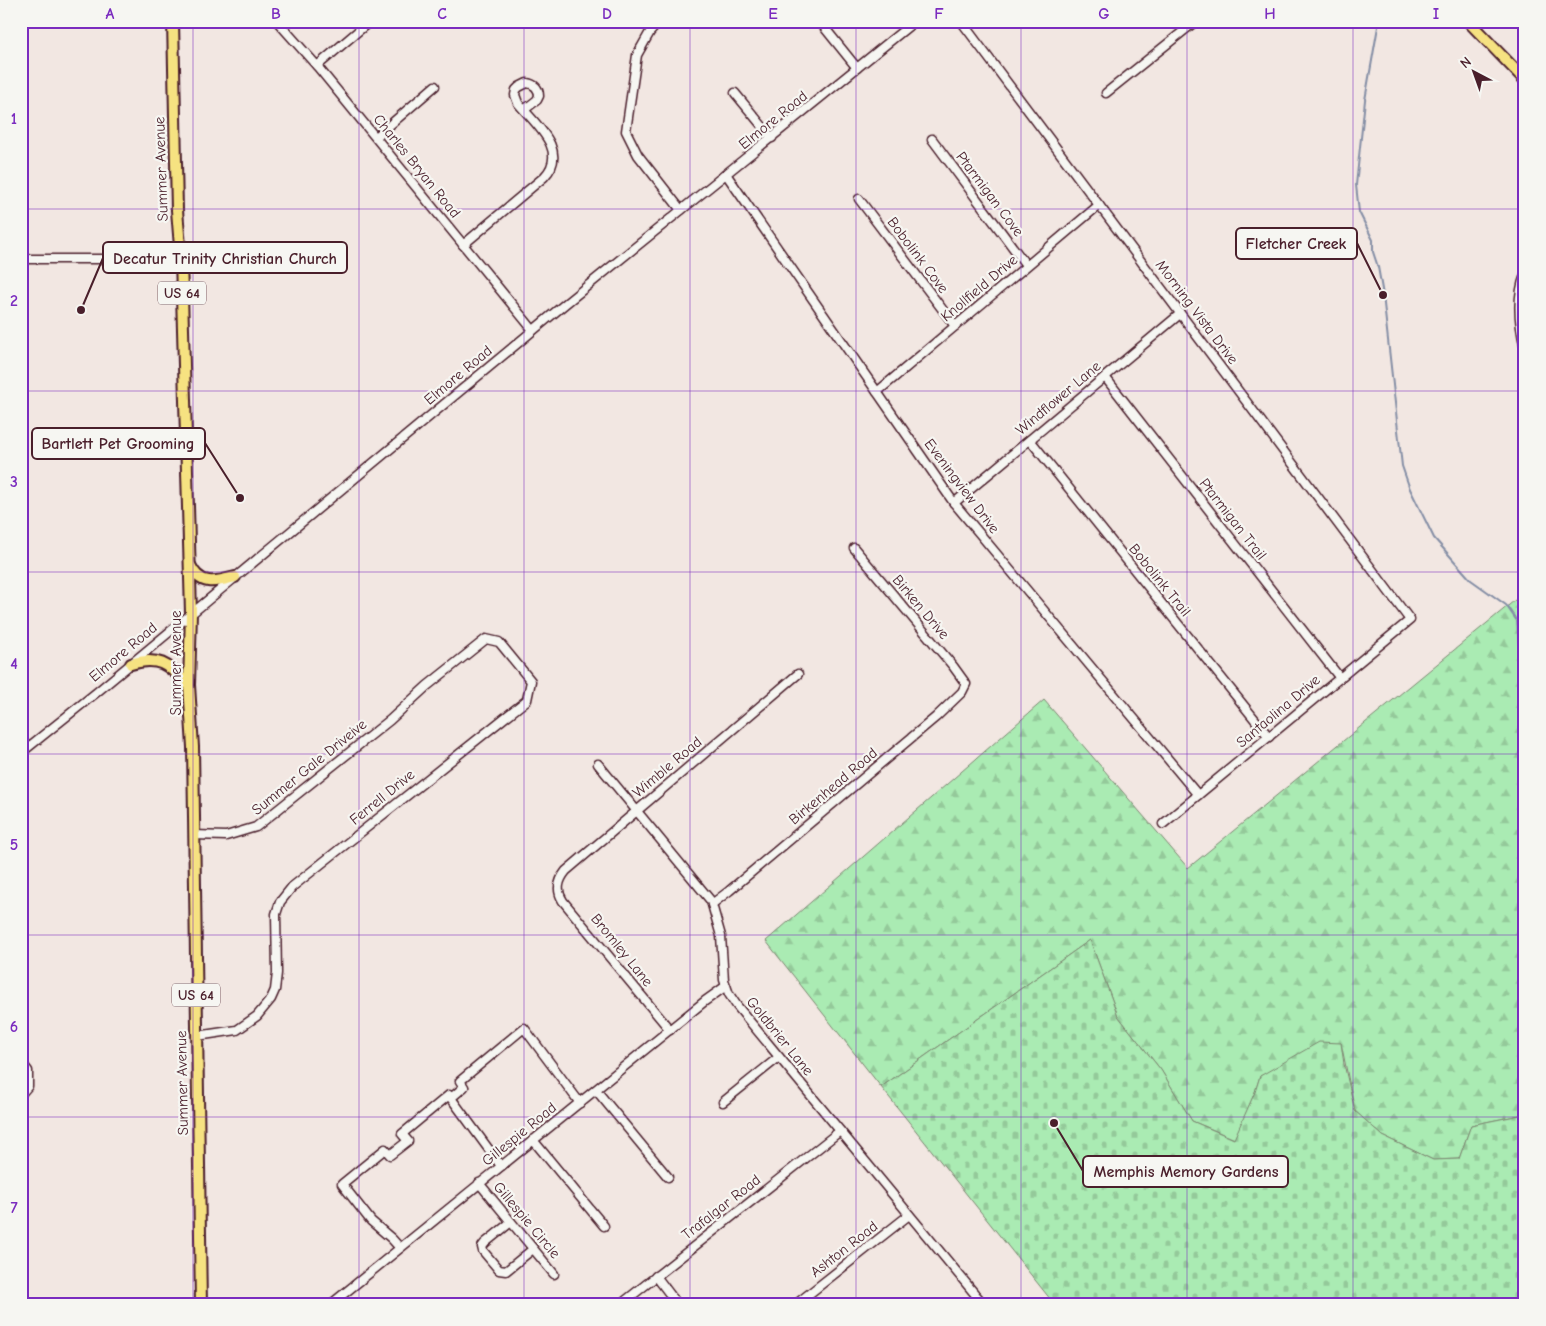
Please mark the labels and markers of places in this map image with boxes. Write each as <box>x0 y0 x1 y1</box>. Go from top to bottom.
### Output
callout: Fletcher Creek <box>1236 228 1357 259</box>
callout: Decatur Trinity Christian Church <box>103 242 347 273</box>
callout: Bartlett Pet Grooming <box>32 428 205 459</box>
callout: Memphis Memory Gardens <box>1083 1156 1288 1187</box>

